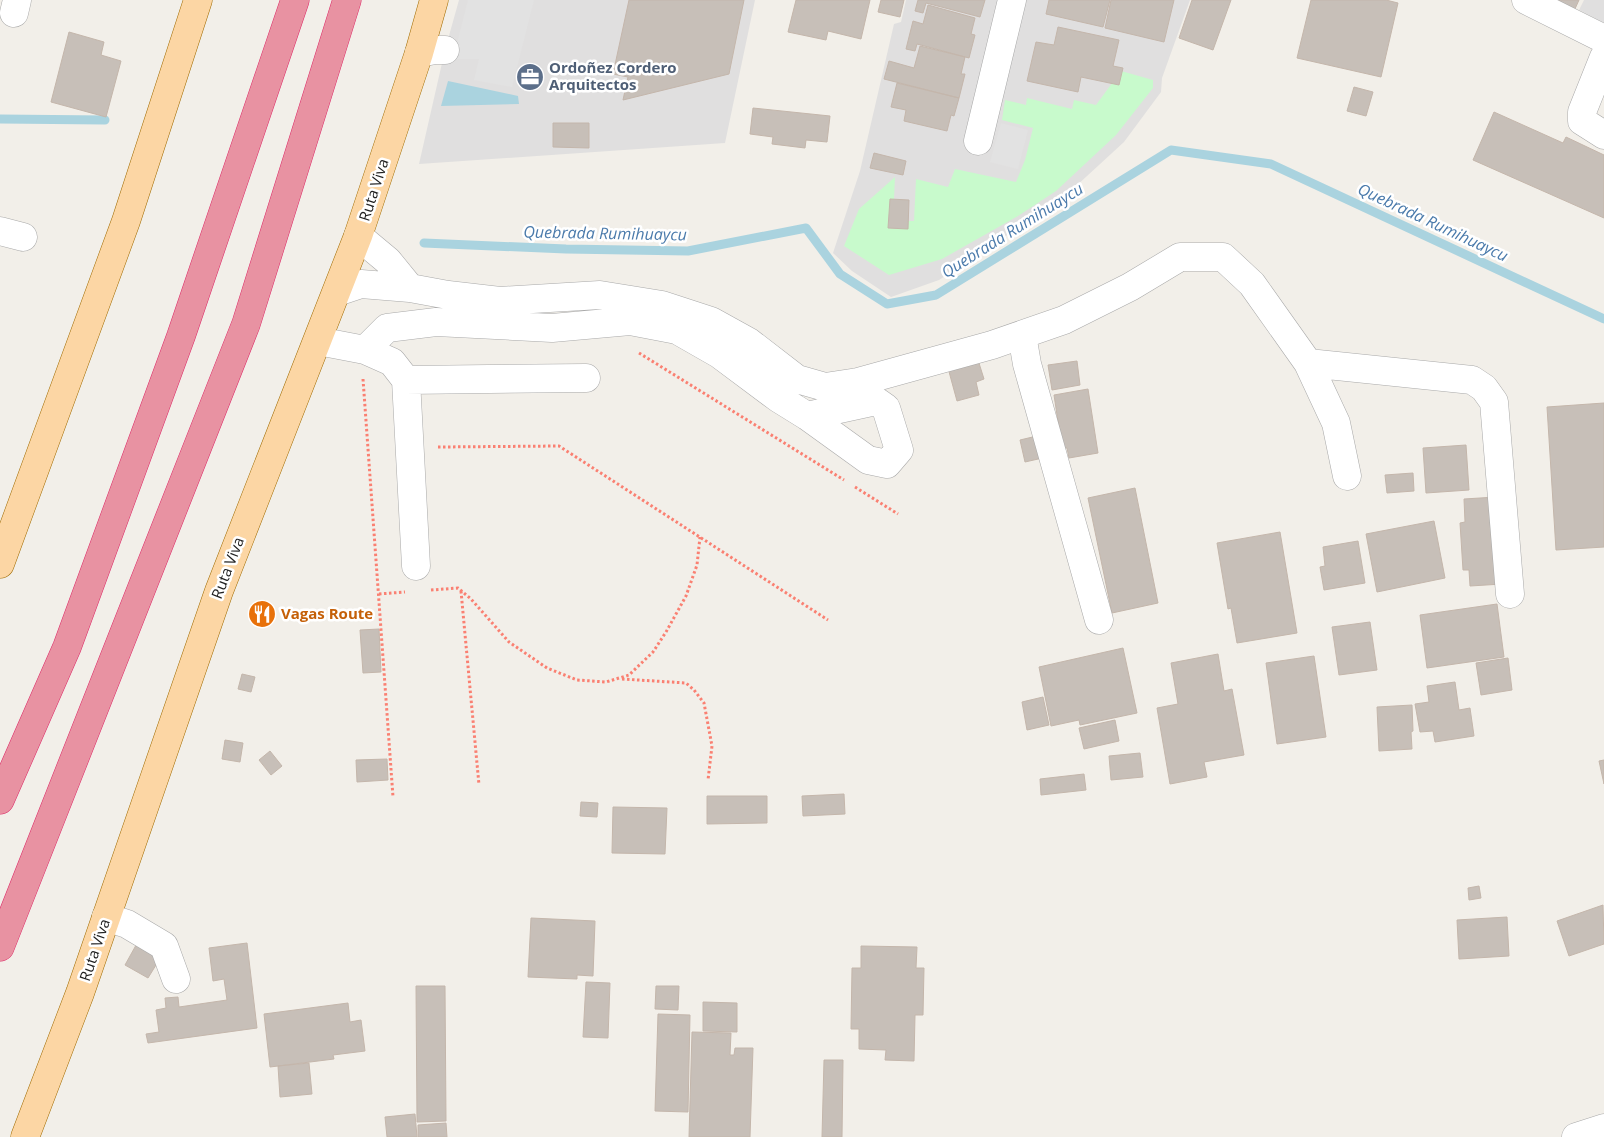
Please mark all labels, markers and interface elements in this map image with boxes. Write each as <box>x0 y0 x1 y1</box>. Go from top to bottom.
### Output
place label: Ordoñez Cordero Arquitectos <box>549 57 677 94</box>
office icon: Ordoñez Cordero Arquitectos <box>515 62 545 92</box>
street label: Ruta Viva <box>354 156 393 223</box>
water label: Quebrada Rumihuaycu <box>937 177 1087 283</box>
water label: Quebrada Rumihuaycu <box>1354 177 1512 267</box>
water label: Quebrada Rumihuaycu <box>523 221 687 245</box>
street label: Ruta Viva <box>206 534 248 601</box>
restaurant icon: Vagas Route <box>247 599 277 629</box>
place label: Vagas Route <box>281 603 373 623</box>
street label: Ruta Viva <box>74 916 114 983</box>

